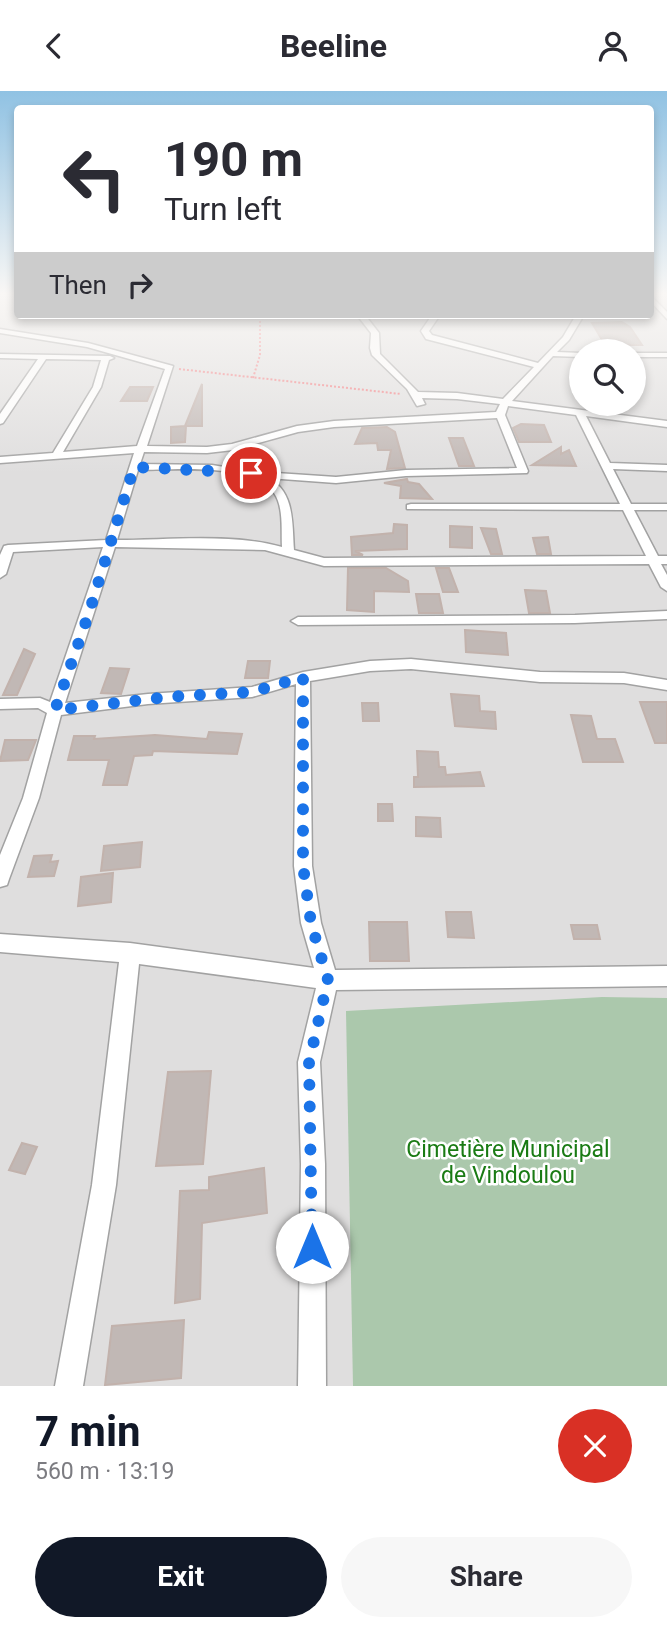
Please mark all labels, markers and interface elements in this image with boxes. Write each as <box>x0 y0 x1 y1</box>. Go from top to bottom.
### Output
icon: back <box>35 27 73 65</box>
text: Beeline <box>280 27 387 65</box>
icon: person <box>594 27 632 65</box>
text: 190 m <box>164 131 303 188</box>
icon: left <box>49 133 140 224</box>
text: Turn left <box>164 190 282 228</box>
icon: right <box>121 266 159 304</box>
text: Then <box>49 270 107 300</box>
map controls <box>569 339 646 416</box>
button: search <box>569 339 646 416</box>
pin <box>221 443 281 503</box>
icon: arrive <box>232 454 270 492</box>
park label: Cimetière Municipal de Vindoulou <box>406 1136 610 1189</box>
position arrow <box>275 1210 349 1284</box>
text: 7 min <box>35 1407 141 1456</box>
button: close <box>558 1409 632 1483</box>
text: 560 m · 13:19 <box>35 1458 174 1485</box>
button: Exit <box>35 1537 327 1617</box>
button: Share <box>341 1537 632 1617</box>

